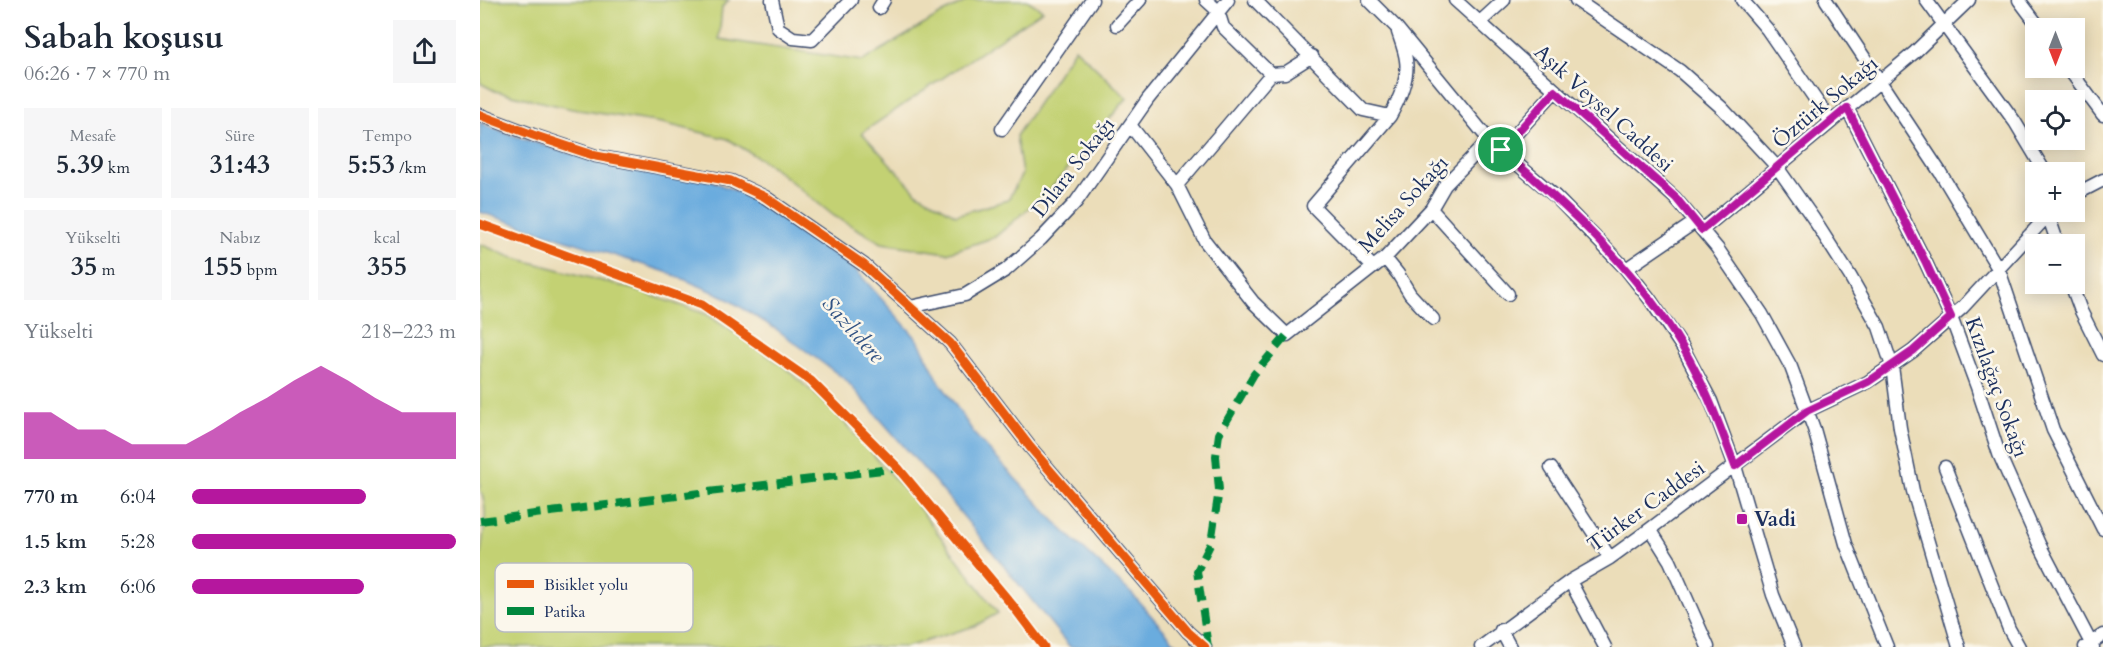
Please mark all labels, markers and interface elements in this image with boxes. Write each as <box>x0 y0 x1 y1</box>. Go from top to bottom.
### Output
text: Sabah koşusu <box>24 15 224 60</box>
north arrow <box>2025 18 2085 78</box>
map controls <box>2025 18 2085 294</box>
button: share <box>393 20 456 83</box>
street label: Aşık Veysel Caddesi <box>1528 38 1680 179</box>
street label: Öztürk Sokağı <box>1766 49 1885 155</box>
text: 06:26 · 7 × 770 m <box>24 60 170 87</box>
button: locate <box>2025 90 2085 150</box>
street label: Dilara Sokağı <box>1025 111 1122 223</box>
pin <box>1475 124 1526 175</box>
text: Mesafe <box>70 125 116 147</box>
text: Süre <box>225 125 255 147</box>
text: Tempo <box>362 125 412 147</box>
icon: arrive <box>1484 133 1517 166</box>
text: 5.39 <box>56 147 104 182</box>
text: 31:43 <box>210 147 270 182</box>
text: 5:53 <box>347 147 395 182</box>
street label: Melisa Sokağı <box>1352 149 1455 259</box>
text: km <box>104 157 130 179</box>
text: /km <box>395 157 427 179</box>
button: + <box>2025 162 2085 222</box>
text: Yükselti <box>65 227 121 249</box>
text: Nabız <box>220 227 260 249</box>
text: kcal <box>374 227 400 249</box>
button: − <box>2025 234 2085 294</box>
text: 35 <box>71 249 97 284</box>
text: 155 <box>203 249 243 284</box>
text: 355 <box>367 249 407 284</box>
text: m <box>97 259 115 281</box>
text: bpm <box>243 259 277 281</box>
water label: Sazlıdere <box>815 290 892 370</box>
street label: Kızılağaç Sokağı <box>1958 313 2035 461</box>
text: Yükselti <box>24 318 93 345</box>
text: 218–223 m <box>361 318 456 345</box>
street label: Türker Caddesi <box>1582 454 1711 559</box>
text: 770 m <box>24 483 79 510</box>
text: 6:04 <box>120 483 156 510</box>
place label: Vadi <box>1754 505 1797 534</box>
marker: Vadi <box>1735 512 1749 526</box>
text: 1.5 km <box>24 528 87 555</box>
text: 5:28 <box>120 528 156 555</box>
legend <box>495 563 693 632</box>
text: 2.3 km <box>24 573 87 600</box>
text: 6:06 <box>120 573 156 600</box>
text: Bisiklet yolu <box>544 574 629 596</box>
text: Patika <box>544 601 585 623</box>

